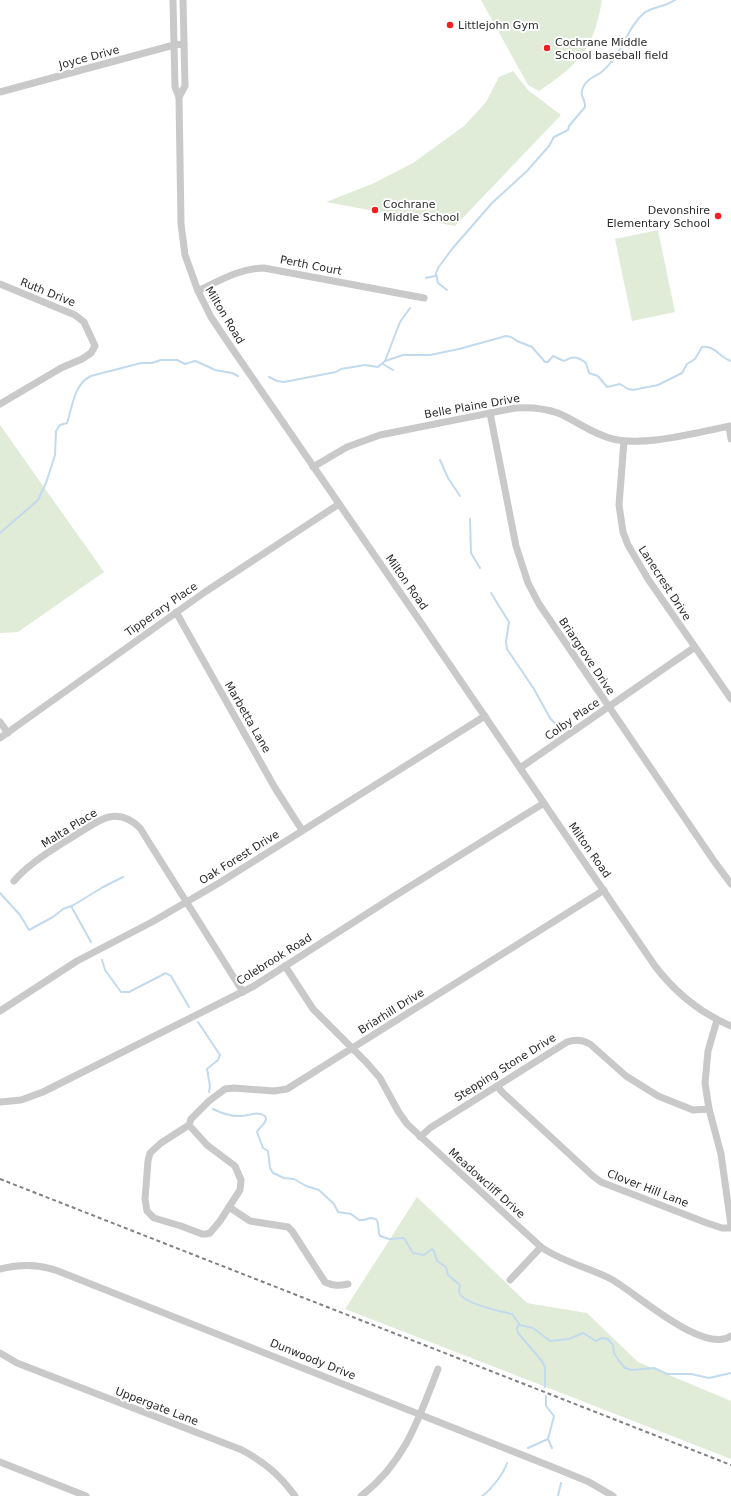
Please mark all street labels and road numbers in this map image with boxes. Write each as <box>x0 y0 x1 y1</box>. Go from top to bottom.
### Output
street label: Joyce Drive <box>56 43 121 72</box>
street label: Perth Court <box>279 253 344 278</box>
street label: Ruth Drive <box>18 276 77 309</box>
street label: Milton Road <box>202 284 247 346</box>
street label: Belle Plaine Drive <box>423 392 521 421</box>
street label: Lanecrest Drive <box>636 543 694 623</box>
street label: Milton Road <box>383 552 430 613</box>
street label: Tipperary Place <box>122 580 200 640</box>
street label: Briargrove Drive <box>556 615 617 698</box>
street label: Marbetta Lane <box>222 679 273 755</box>
street label: Colby Place <box>542 696 602 743</box>
street label: Malta Place <box>39 806 100 851</box>
street label: Milton Road <box>566 820 613 881</box>
street label: Oak Forest Drive <box>197 827 282 887</box>
street label: Colebrook Road <box>234 931 314 988</box>
street label: Briarhill Drive <box>356 986 427 1037</box>
street label: Stepping Stone Drive <box>452 1031 559 1104</box>
street label: Meadowcliff Drive <box>446 1146 528 1221</box>
street label: Clover Hill Lane <box>605 1167 691 1210</box>
street label: Dunwoody Drive <box>268 1336 358 1383</box>
street label: Uppergate Lane <box>113 1385 200 1428</box>

